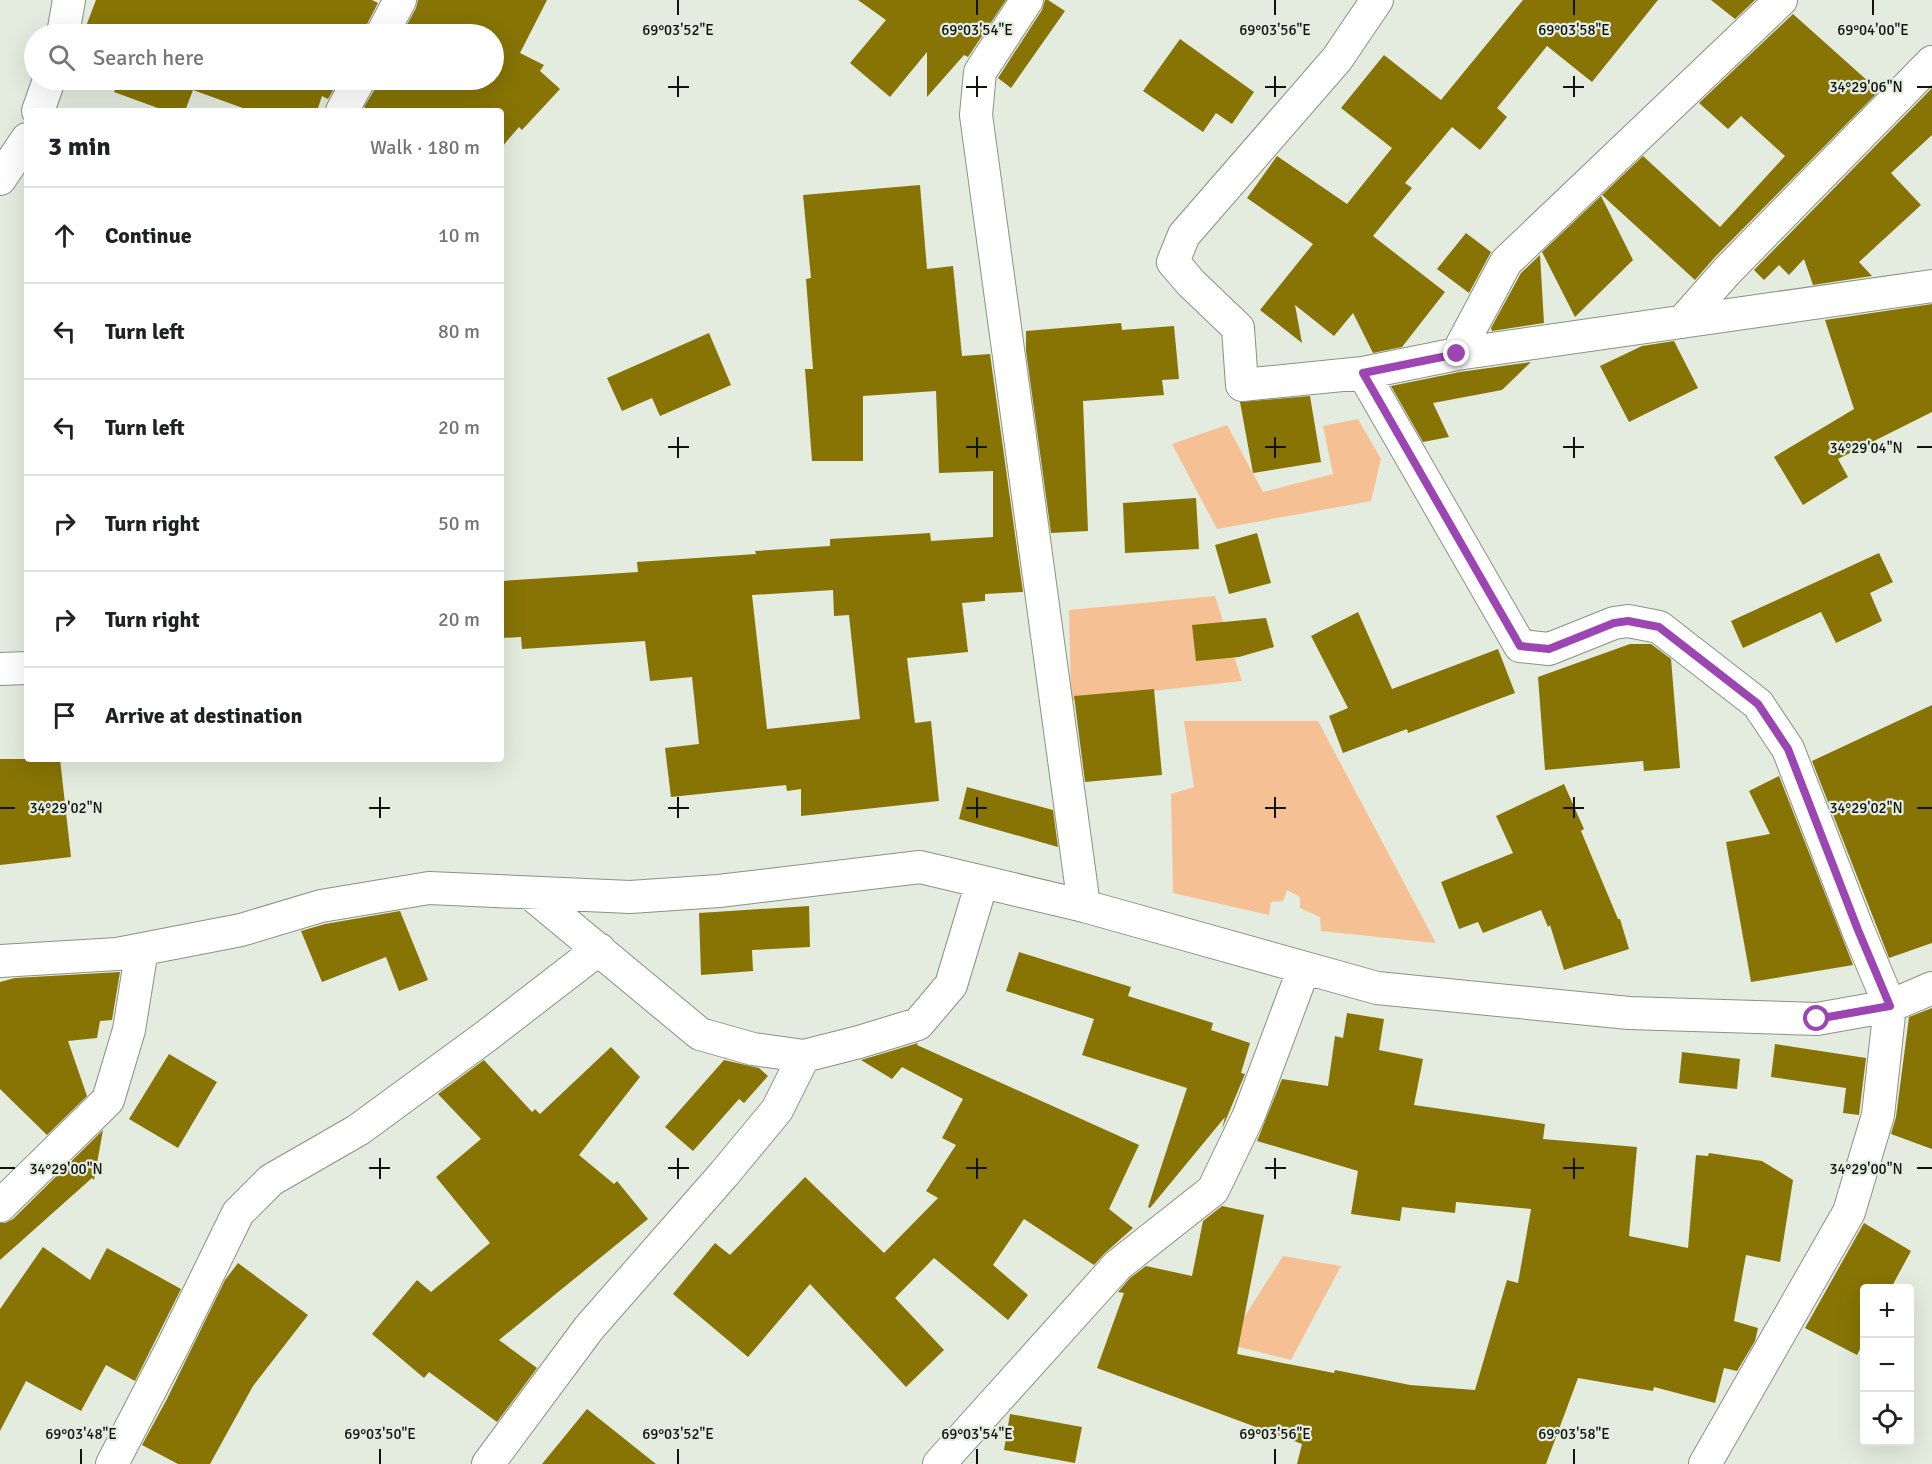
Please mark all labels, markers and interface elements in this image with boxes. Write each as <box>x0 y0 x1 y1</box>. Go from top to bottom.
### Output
text: 69°03'52"E <box>642 21 714 39</box>
text: 69°03'54"E <box>941 21 1013 39</box>
text: 69°03'56"E <box>1239 21 1311 39</box>
text: 69°03'58"E <box>1538 21 1610 39</box>
text: 69°04'00"E <box>1837 21 1909 39</box>
search box <box>24 24 504 90</box>
icon: search <box>45 41 78 74</box>
text: Search here <box>93 44 204 71</box>
text: 34°29'06"N <box>1829 78 1903 96</box>
text: 3 min <box>48 131 111 163</box>
text: Walk · 180 m <box>370 135 480 160</box>
icon: ahead <box>48 219 81 252</box>
text: Continue <box>105 222 192 249</box>
text: 10 m <box>438 223 480 248</box>
icon: left <box>48 315 81 348</box>
text: Turn left <box>105 318 185 345</box>
text: 80 m <box>438 319 480 344</box>
route end <box>1443 340 1469 366</box>
icon: left <box>48 411 81 444</box>
text: Turn left <box>105 414 185 441</box>
text: 20 m <box>438 415 480 440</box>
text: 34°29'04"N <box>1829 439 1903 457</box>
icon: right <box>48 507 81 540</box>
text: Turn right <box>105 510 200 537</box>
text: 50 m <box>438 511 480 536</box>
icon: right <box>48 603 81 636</box>
text: Turn right <box>105 606 200 633</box>
text: 20 m <box>438 607 480 632</box>
icon: arrive <box>48 699 81 732</box>
text: Arrive at destination <box>105 702 302 729</box>
text: 34°29'02"N <box>29 799 103 817</box>
text: 34°29'02"N <box>1829 799 1903 817</box>
route start <box>1803 1005 1829 1031</box>
text: 34°29'00"N <box>29 1160 103 1178</box>
text: 34°29'00"N <box>1829 1160 1903 1178</box>
map controls <box>1860 1284 1914 1446</box>
button: + <box>1860 1284 1914 1338</box>
button: − <box>1860 1338 1914 1392</box>
button: locate <box>1860 1392 1914 1446</box>
text: 69°03'48"E <box>45 1425 117 1443</box>
text: 69°03'50"E <box>344 1425 416 1443</box>
text: 69°03'52"E <box>642 1425 714 1443</box>
text: 69°03'54"E <box>941 1425 1013 1443</box>
text: 69°03'56"E <box>1239 1425 1311 1443</box>
text: 69°03'58"E <box>1538 1425 1610 1443</box>

